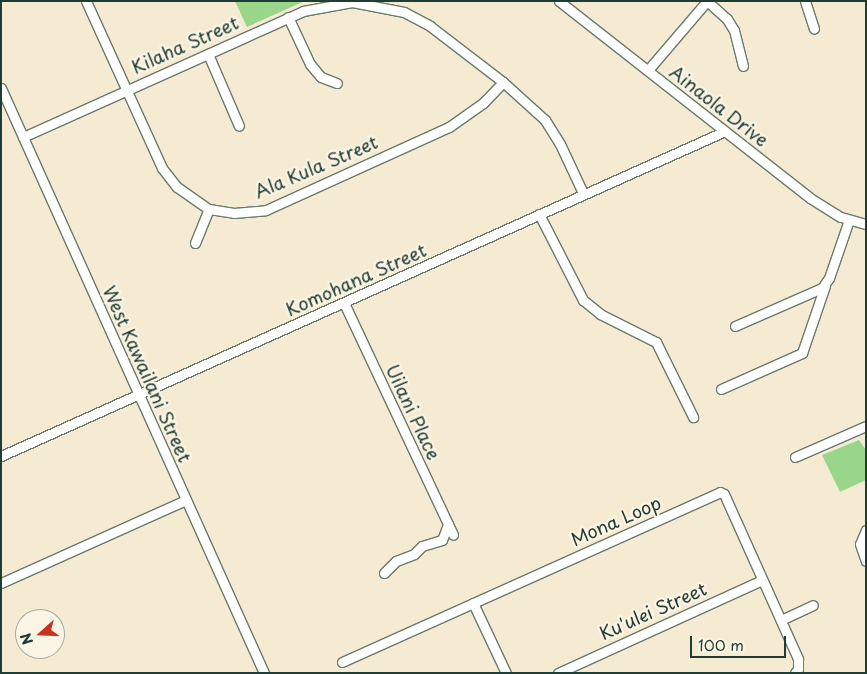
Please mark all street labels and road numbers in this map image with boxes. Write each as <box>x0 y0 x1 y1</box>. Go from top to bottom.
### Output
street label: Kilaha Street <box>128 12 242 78</box>
street label: Ainaola Drive <box>665 61 773 151</box>
street label: Ala Kula Street <box>251 131 381 203</box>
street label: Komohana Street <box>282 239 430 321</box>
street label: West Kawailani Street <box>98 282 196 466</box>
street label: Uilani Place <box>382 361 444 463</box>
street label: Mona Loop <box>568 492 664 550</box>
street label: Ku'ulei Street <box>595 577 711 645</box>

